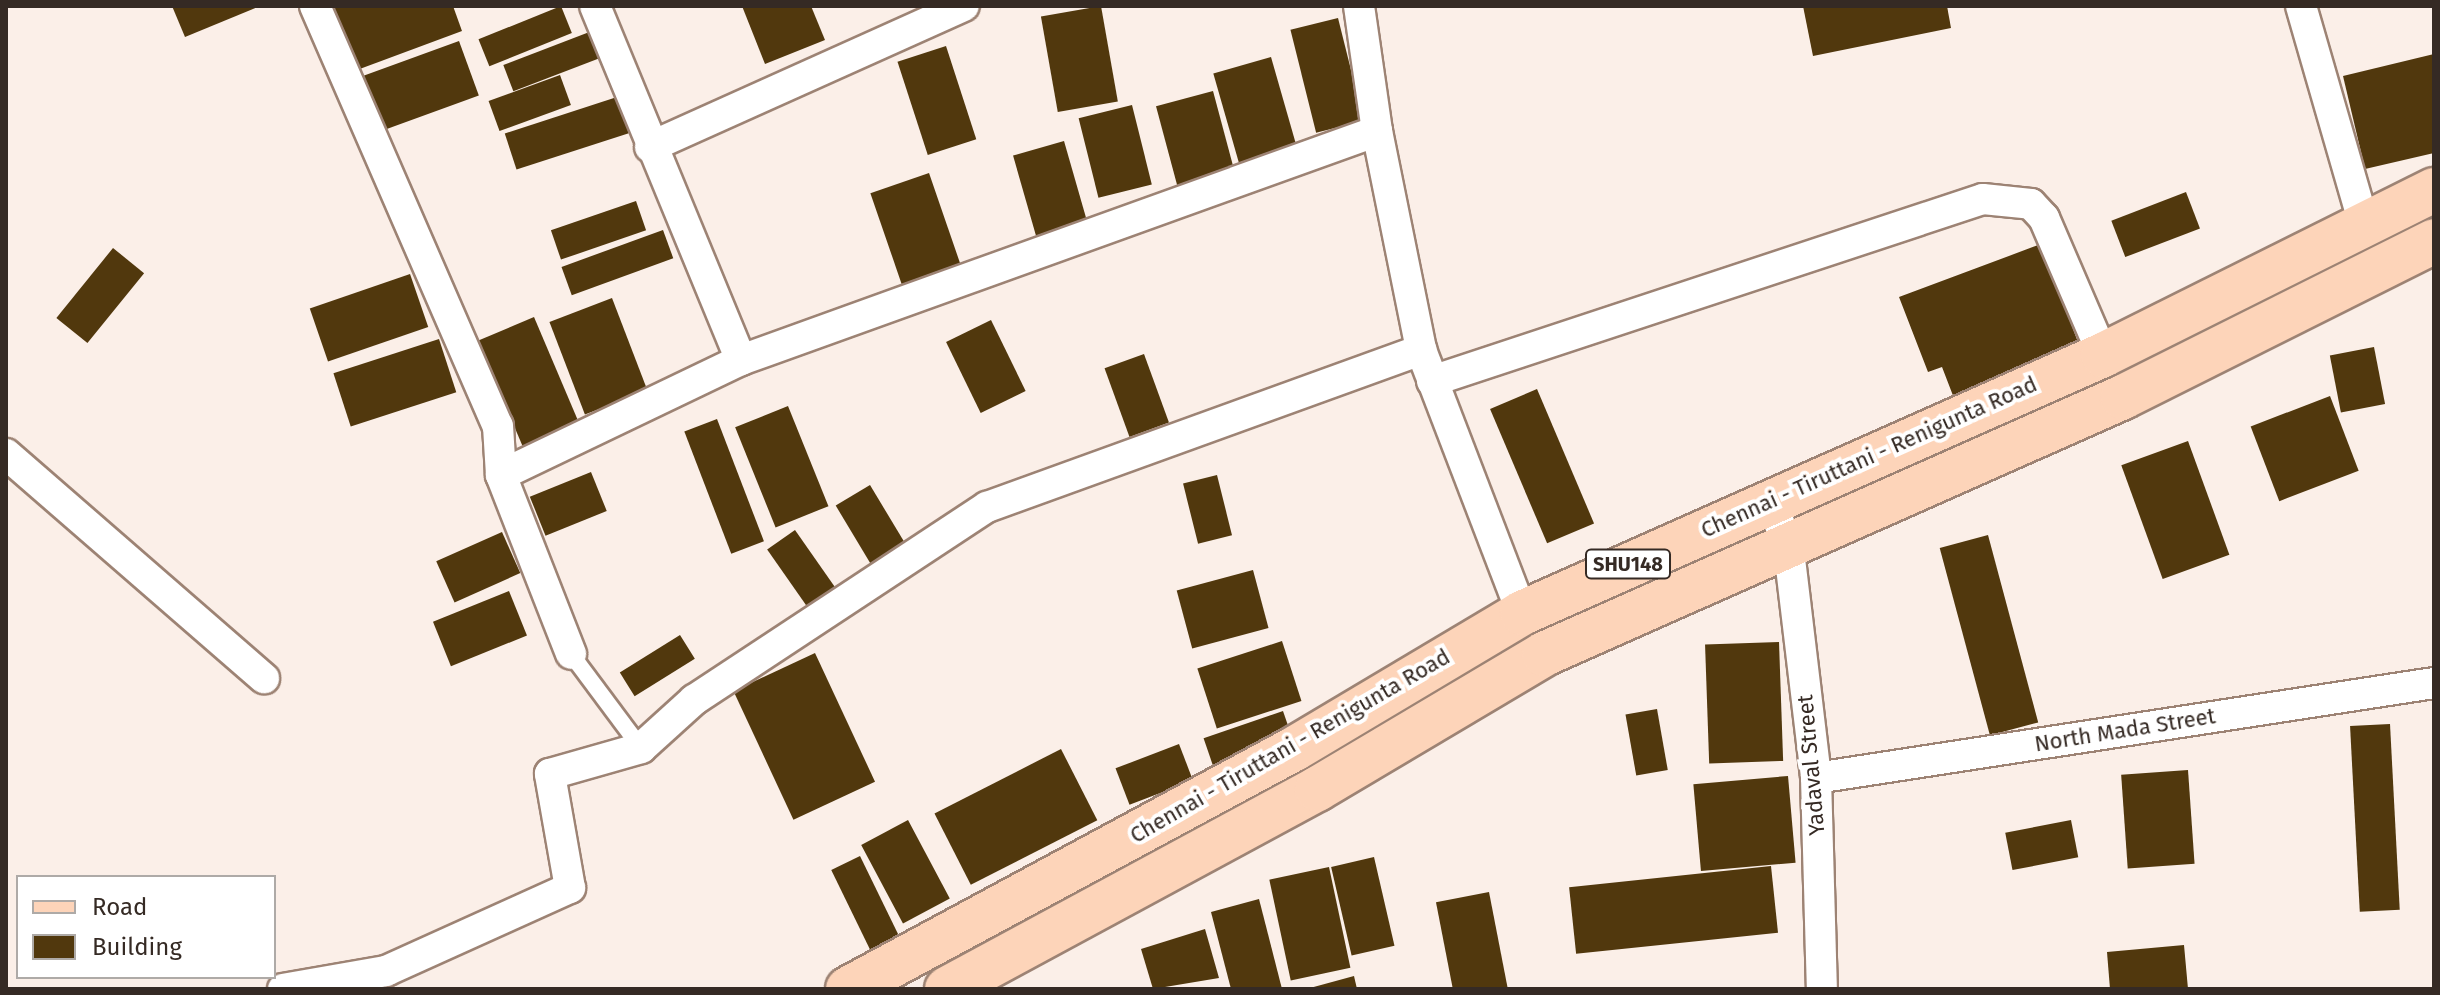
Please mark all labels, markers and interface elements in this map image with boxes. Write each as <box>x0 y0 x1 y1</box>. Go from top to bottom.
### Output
street label: Chennai - Tiruttani - Renigunta Road <box>1697 371 2041 543</box>
road number: SHU148 <box>1584 548 1672 580</box>
street label: Chennai - Tiruttani - Renigunta Road <box>1125 643 1455 849</box>
street label: Yadaval Street <box>1792 693 1830 837</box>
street label: North Mada Street <box>2033 703 2217 757</box>
legend <box>16 875 276 979</box>
text: Road <box>92 893 147 921</box>
text: Building <box>92 933 182 961</box>

